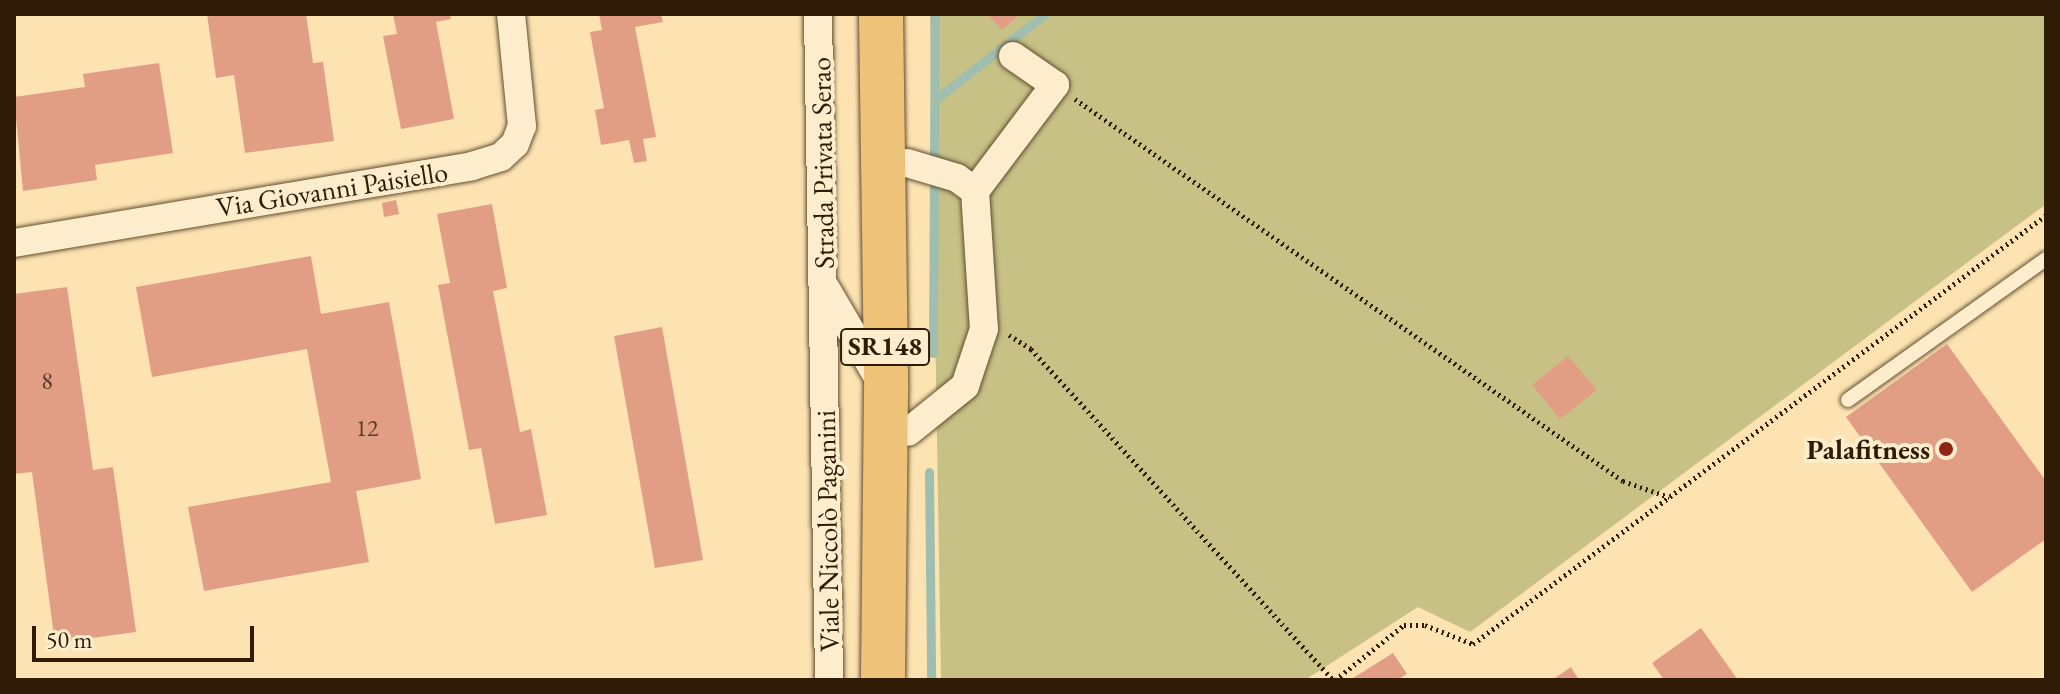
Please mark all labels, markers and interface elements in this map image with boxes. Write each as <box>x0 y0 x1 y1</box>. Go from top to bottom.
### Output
street label: Strada Privata Serao <box>803 57 841 269</box>
street label: Via Giovanni Paisiello <box>214 154 450 224</box>
road number: SR148 <box>839 325 931 369</box>
house number: 8 <box>41 367 53 395</box>
street label: Viale Niccolò Paganini <box>808 410 846 652</box>
house number: 12 <box>355 414 379 442</box>
place label: Palafitness <box>1806 432 1930 466</box>
marker: Palafitness <box>1937 440 1955 458</box>
scale bar <box>36 610 258 660</box>
text: 50 m <box>46 624 93 655</box>

